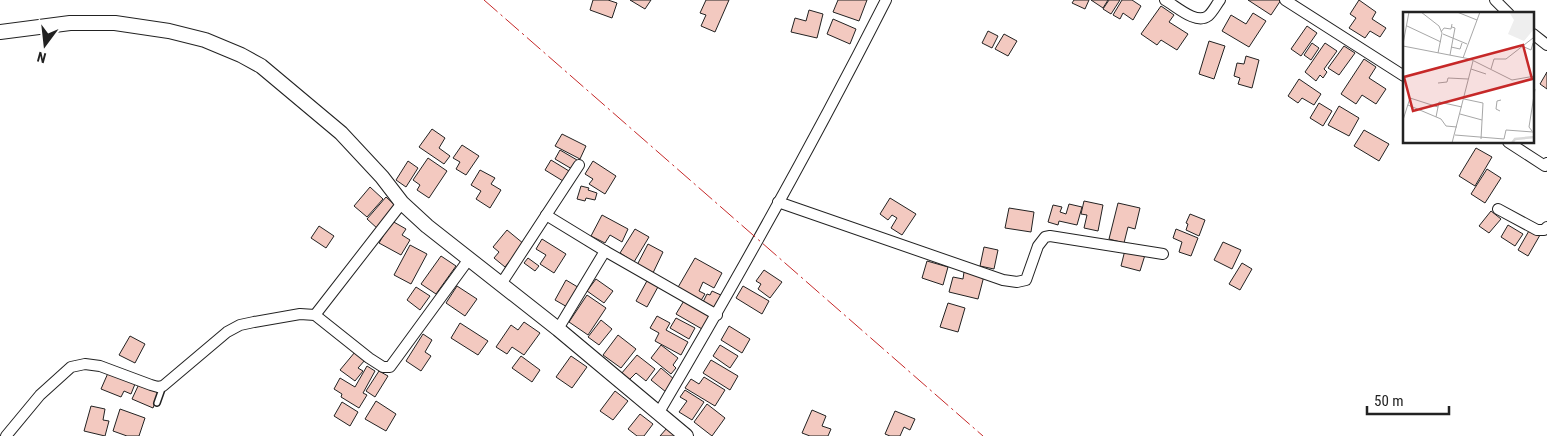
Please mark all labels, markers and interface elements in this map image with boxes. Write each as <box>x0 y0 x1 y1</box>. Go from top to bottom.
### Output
inset map <box>1403 12 1534 144</box>
north arrow <box>20 20 70 70</box>
text: N <box>35 49 48 66</box>
scale bar <box>1367 384 1450 416</box>
text: 50 m <box>1374 392 1404 410</box>

